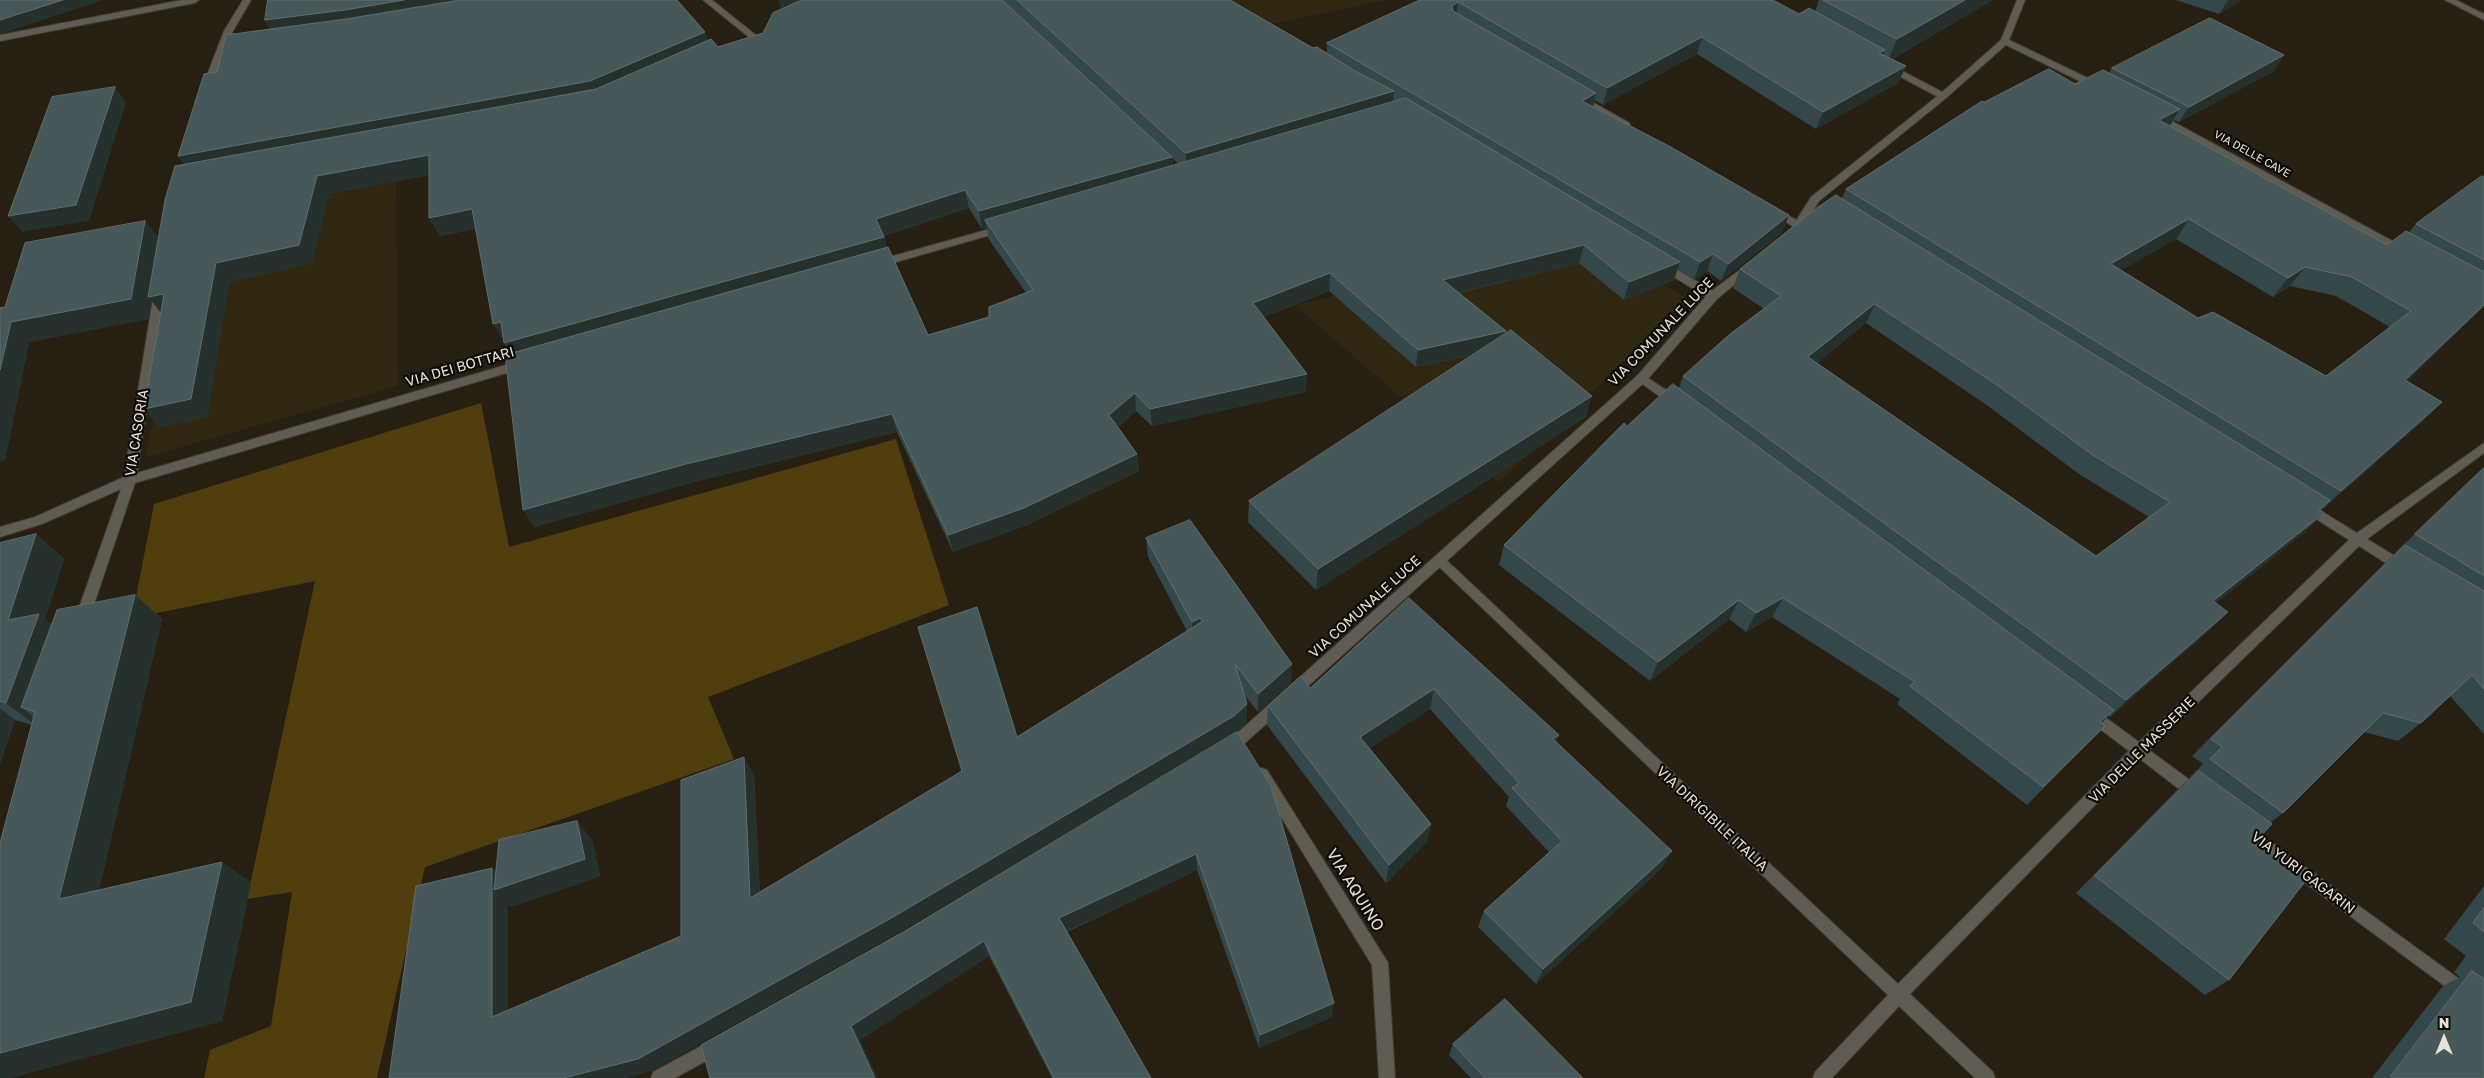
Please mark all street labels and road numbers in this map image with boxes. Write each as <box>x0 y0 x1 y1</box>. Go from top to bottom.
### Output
street label: VIA DELLE CAVE <box>2212 128 2292 180</box>
street label: VIA COMUNALE LUCE <box>1605 274 1717 390</box>
street label: VIA DEI BOTTARI <box>404 343 516 391</box>
street label: VIA CASORIA <box>122 388 152 478</box>
street label: VIA COMUNALE LUCE <box>1306 552 1424 662</box>
street label: VIA DELLE MASSERIE <box>2085 693 2199 807</box>
street label: VIA DIRIGIBILE ITALIA <box>1653 763 1771 875</box>
street label: VIA YURI GAGARIN <box>2248 829 2358 917</box>
street label: VIA AQUINO <box>1322 845 1388 935</box>

